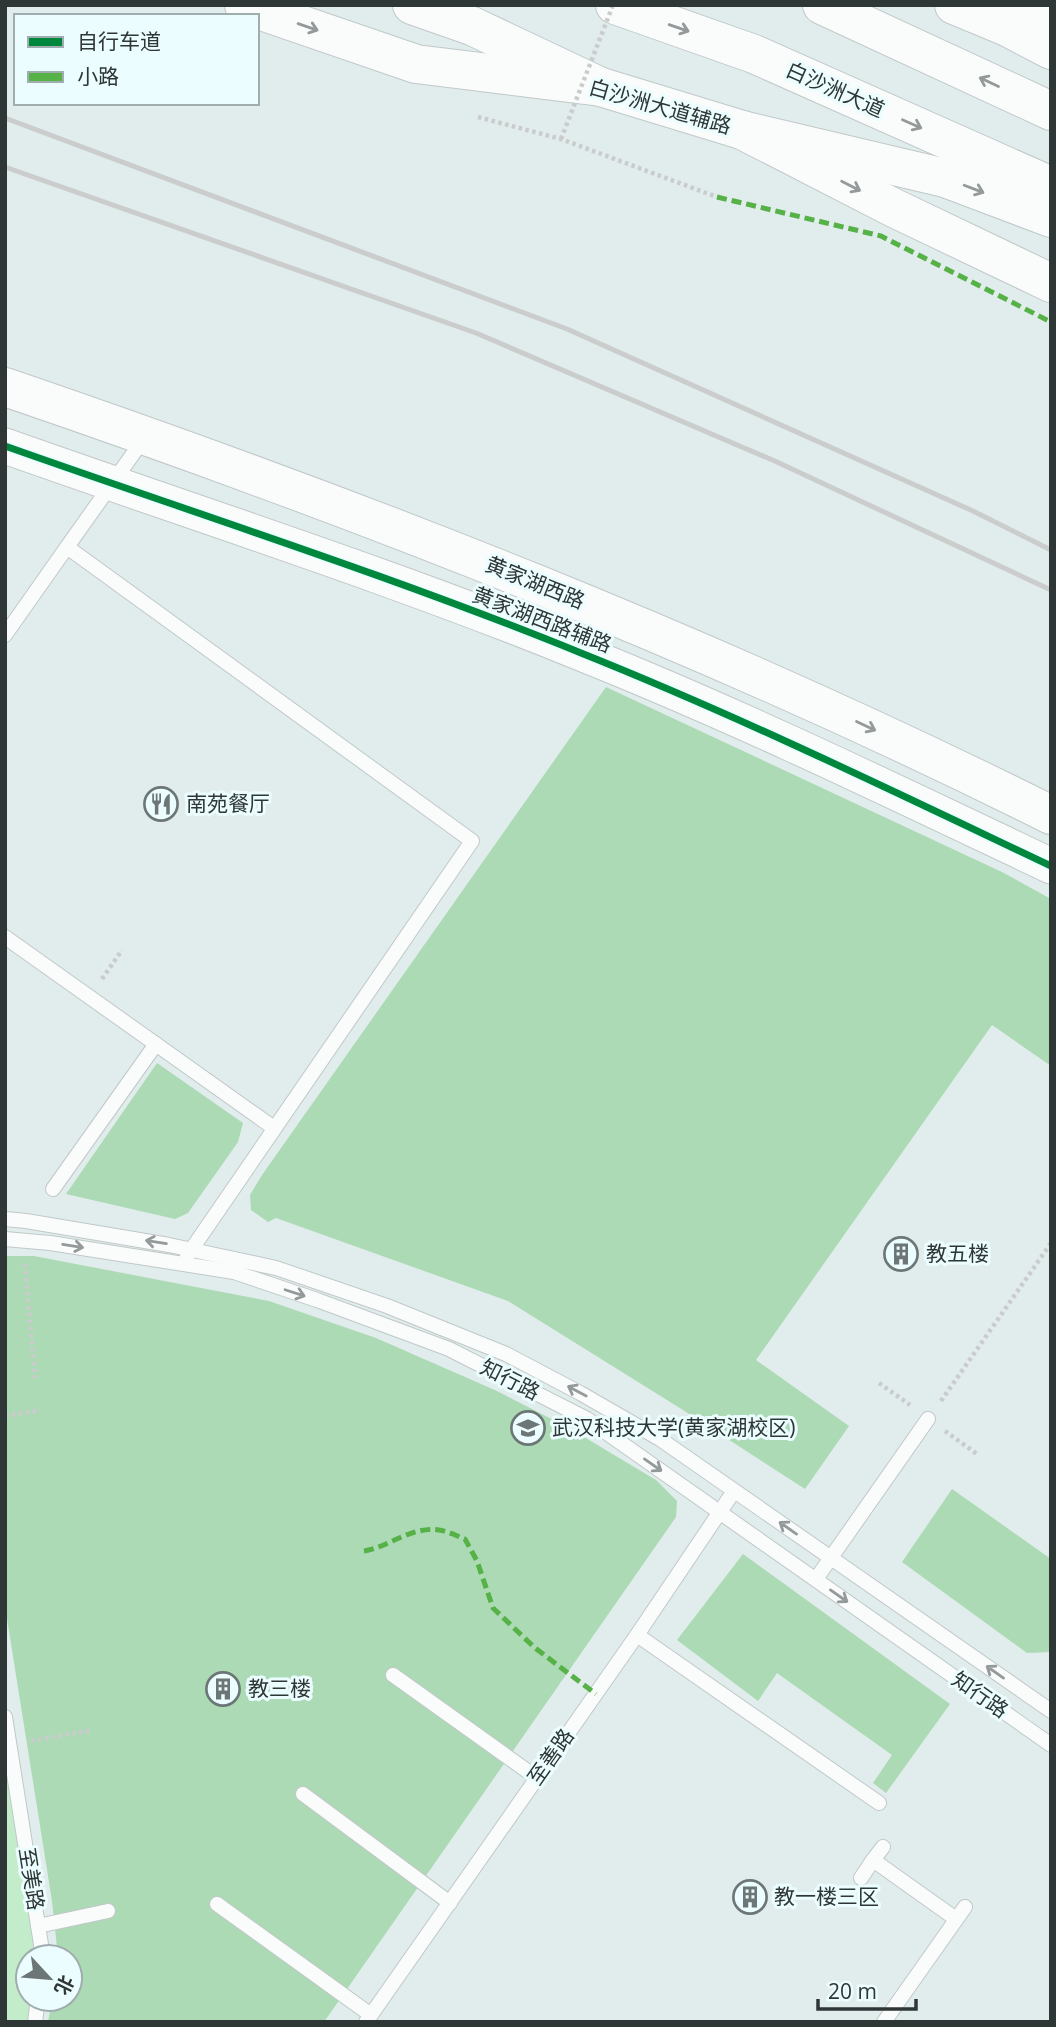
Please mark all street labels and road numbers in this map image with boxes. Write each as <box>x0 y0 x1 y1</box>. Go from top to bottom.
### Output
street label: 白沙洲大道 <box>782 55 889 123</box>
street label: 白沙洲大道辅路 <box>586 72 735 140</box>
street label: 黄家湖西路 <box>481 549 589 615</box>
street label: 黄家湖西路辅路 <box>469 580 616 658</box>
street label: 知行路 <box>476 1352 545 1406</box>
street label: 知行路 <box>947 1665 1014 1724</box>
street label: 至善路 <box>521 1723 580 1790</box>
street label: 至美路 <box>13 1846 51 1912</box>

